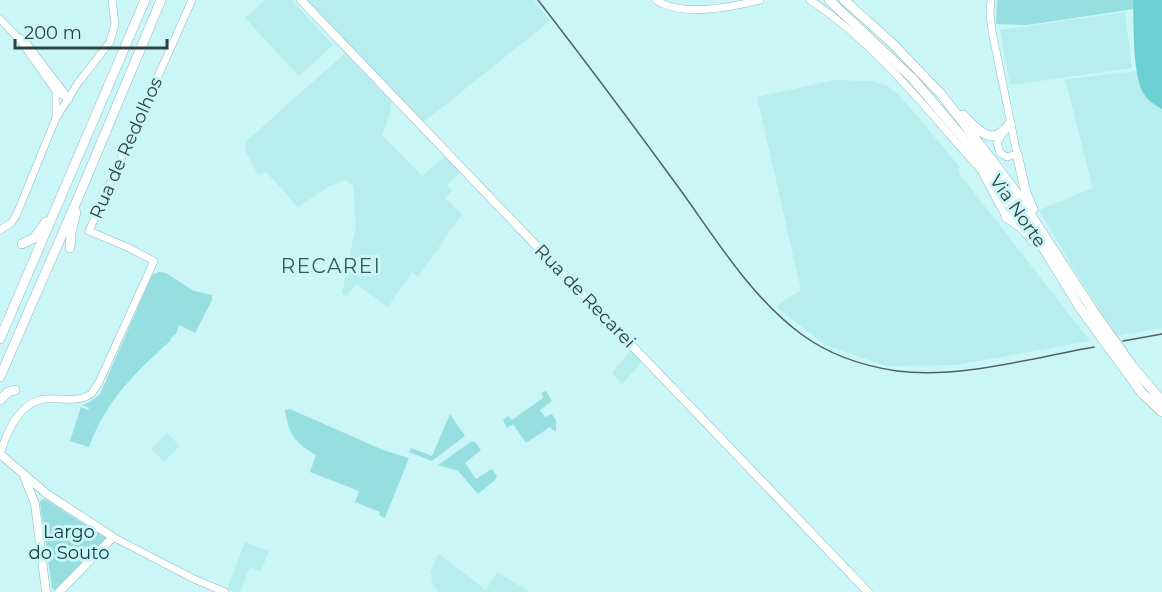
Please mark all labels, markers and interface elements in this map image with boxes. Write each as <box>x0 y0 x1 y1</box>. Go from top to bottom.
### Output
scale bar <box>15 12 166 50</box>
text: 200 m <box>24 22 82 44</box>
street label: Rua de Redolhos <box>85 74 167 222</box>
street label: Via Norte <box>985 170 1051 252</box>
street label: Rua de Recarei <box>530 240 640 352</box>
district label: RECAREI <box>281 254 381 278</box>
park label: Largo do Souto <box>29 521 109 564</box>

